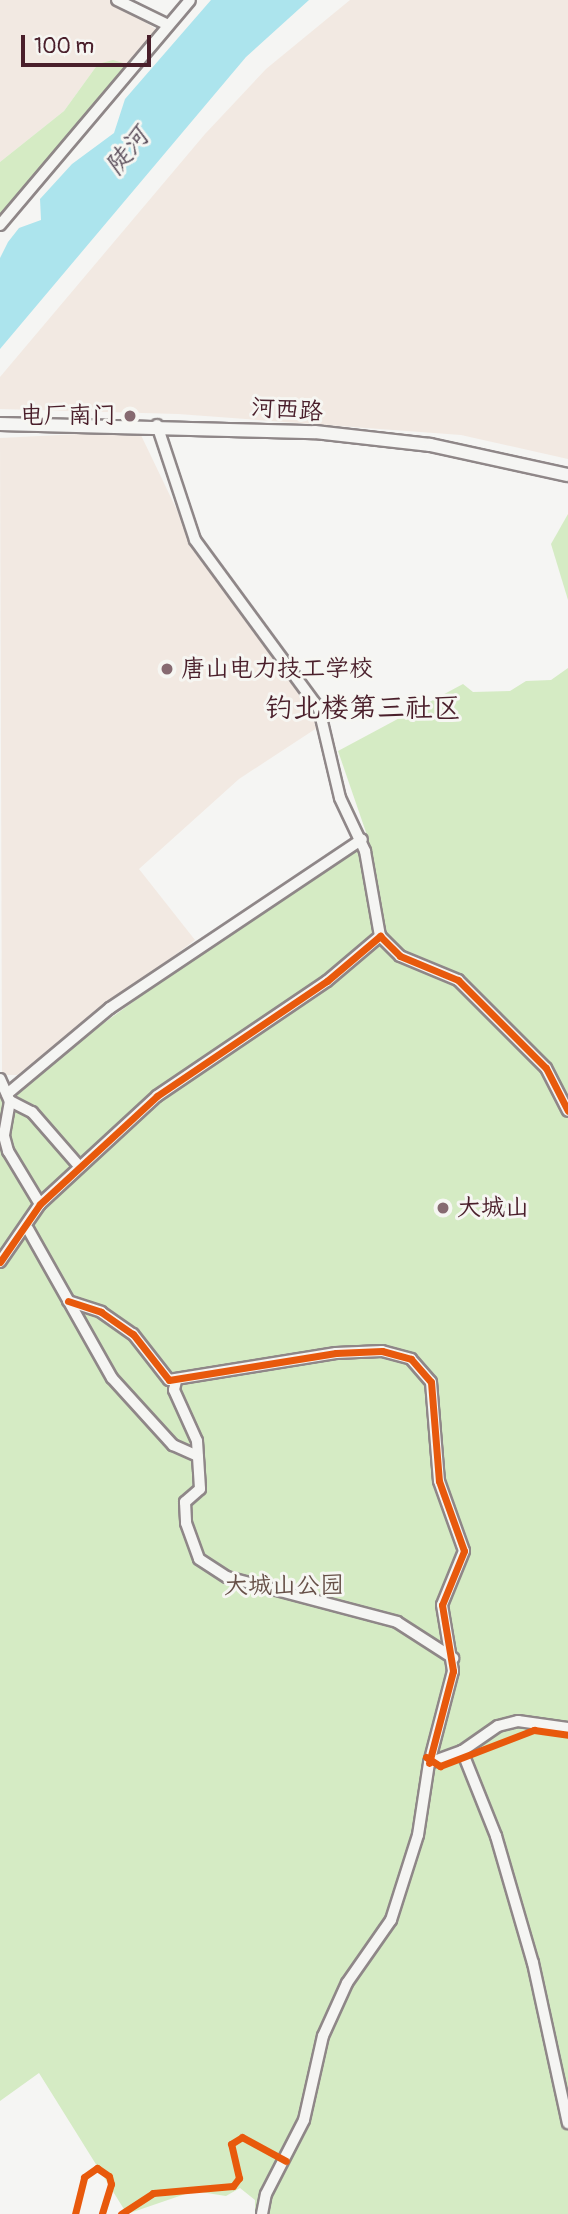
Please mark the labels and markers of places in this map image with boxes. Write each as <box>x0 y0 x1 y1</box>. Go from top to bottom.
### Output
place label: 电厂南门 <box>20 402 116 430</box>
marker: 电厂南门 <box>122 408 138 424</box>
place label: 唐山电力技工学校 <box>181 655 373 683</box>
marker: 唐山电力技工学校 <box>159 661 175 677</box>
place label: 大城山 <box>457 1194 529 1222</box>
marker: 大城山 <box>435 1200 451 1216</box>

